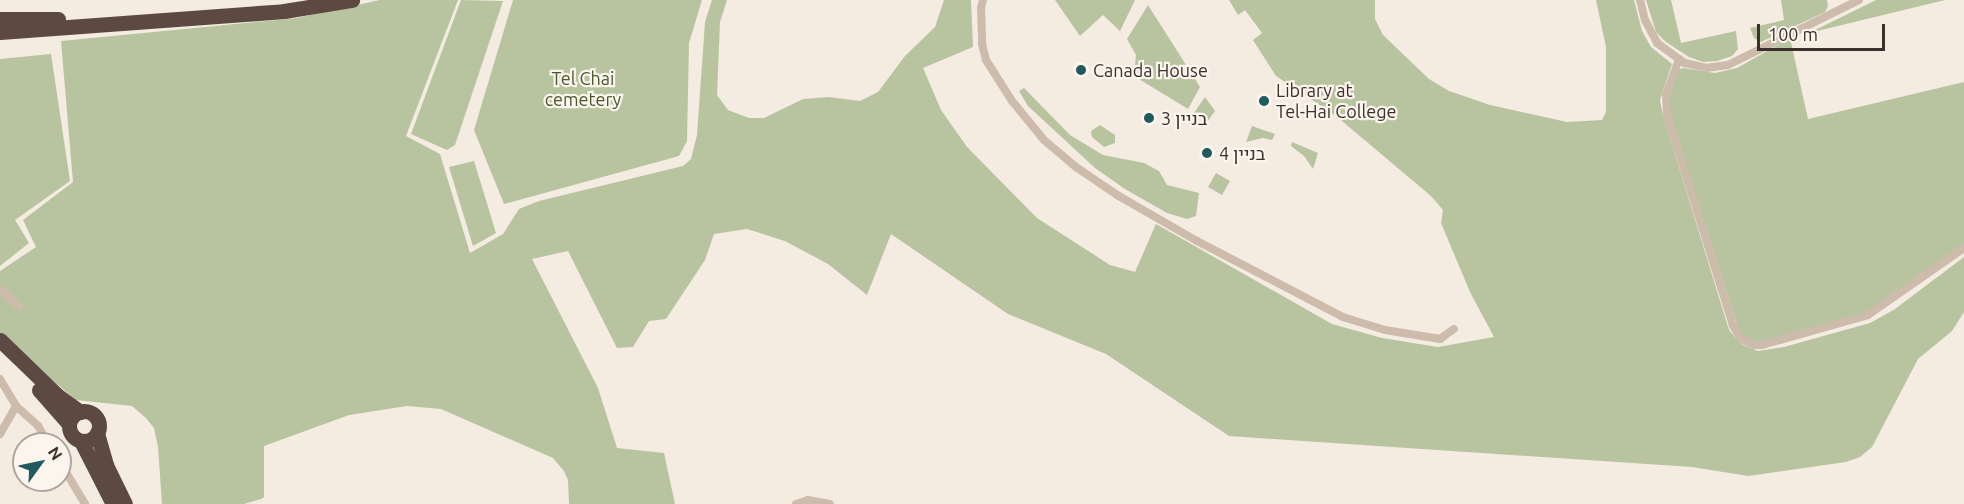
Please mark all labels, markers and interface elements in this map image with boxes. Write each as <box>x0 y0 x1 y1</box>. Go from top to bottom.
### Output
scale bar <box>1760 12 1888 50</box>
text: 100 m <box>1768 24 1818 44</box>
place label: Canada House <box>1093 59 1208 81</box>
marker: Canada House <box>1074 63 1088 77</box>
park label: Tel Chai cemetery <box>545 68 621 110</box>
place label: Library at Tel-Hai College <box>1276 80 1396 122</box>
marker: Library at Tel-Hai College <box>1257 94 1271 108</box>
place label: בניין 3 <box>1161 107 1207 129</box>
marker: בניין 3 <box>1142 111 1156 125</box>
place label: בניין 4 <box>1219 142 1265 164</box>
marker: בניין 4 <box>1200 146 1214 160</box>
north arrow <box>12 432 72 492</box>
text: N <box>45 443 66 463</box>

